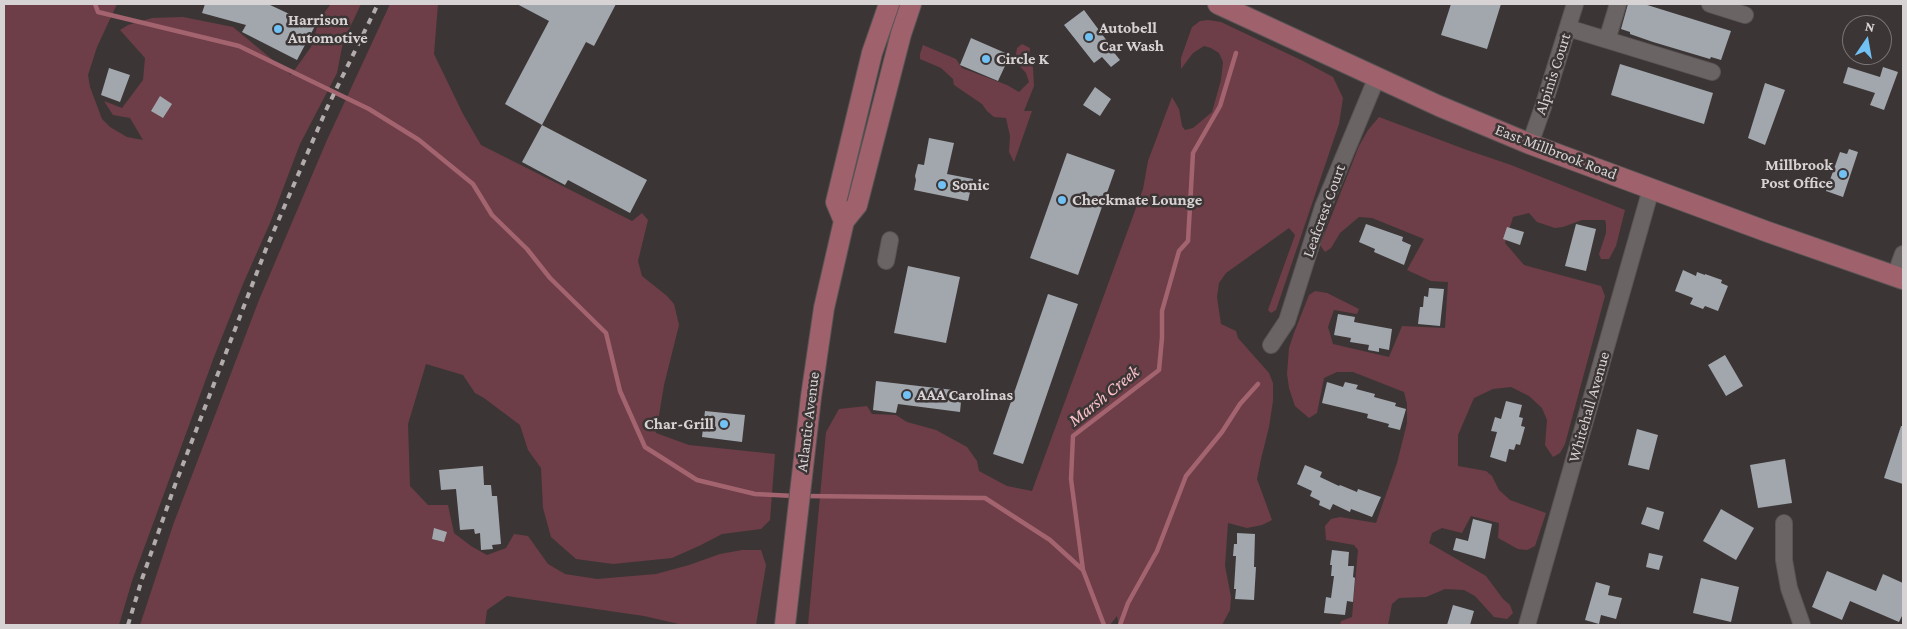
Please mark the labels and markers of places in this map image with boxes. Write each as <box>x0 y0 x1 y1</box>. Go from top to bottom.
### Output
place label: Harrison Automotive <box>288 10 368 48</box>
place label: Autobell Car Wash <box>1099 18 1164 56</box>
marker: Harrison Automotive <box>272 23 284 35</box>
marker: Autobell Car Wash <box>1083 31 1095 43</box>
place label: Circle K <box>996 49 1049 69</box>
marker: Circle K <box>980 53 992 65</box>
place label: Millbrook Post Office <box>1761 155 1833 193</box>
marker: Millbrook Post Office <box>1837 168 1849 180</box>
place label: Sonic <box>952 175 989 195</box>
marker: Sonic <box>936 179 948 191</box>
place label: Checkmate Lounge <box>1072 190 1202 210</box>
marker: Checkmate Lounge <box>1056 194 1068 206</box>
place label: AAA Carolinas <box>917 385 1013 405</box>
marker: AAA Carolinas <box>901 389 913 401</box>
place label: Char-Grill <box>644 414 714 434</box>
marker: Char-Grill <box>718 418 730 430</box>

